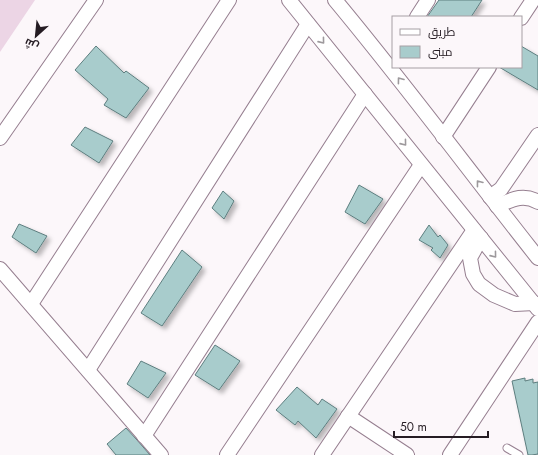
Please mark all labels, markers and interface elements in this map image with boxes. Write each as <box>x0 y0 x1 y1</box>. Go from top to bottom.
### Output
north arrow <box>16 16 56 56</box>
legend <box>392 16 522 68</box>
text: طريق <box>428 23 456 41</box>
text: ش <box>22 35 41 55</box>
one-way arrow <box>317 37 324 44</box>
text: مبنى <box>428 43 453 61</box>
one-way arrow <box>397 77 405 84</box>
one-way arrow <box>399 138 406 145</box>
one-way arrow <box>477 181 484 188</box>
one-way arrow <box>489 250 496 257</box>
scale bar <box>394 413 488 439</box>
text: 50 m <box>400 418 427 436</box>

